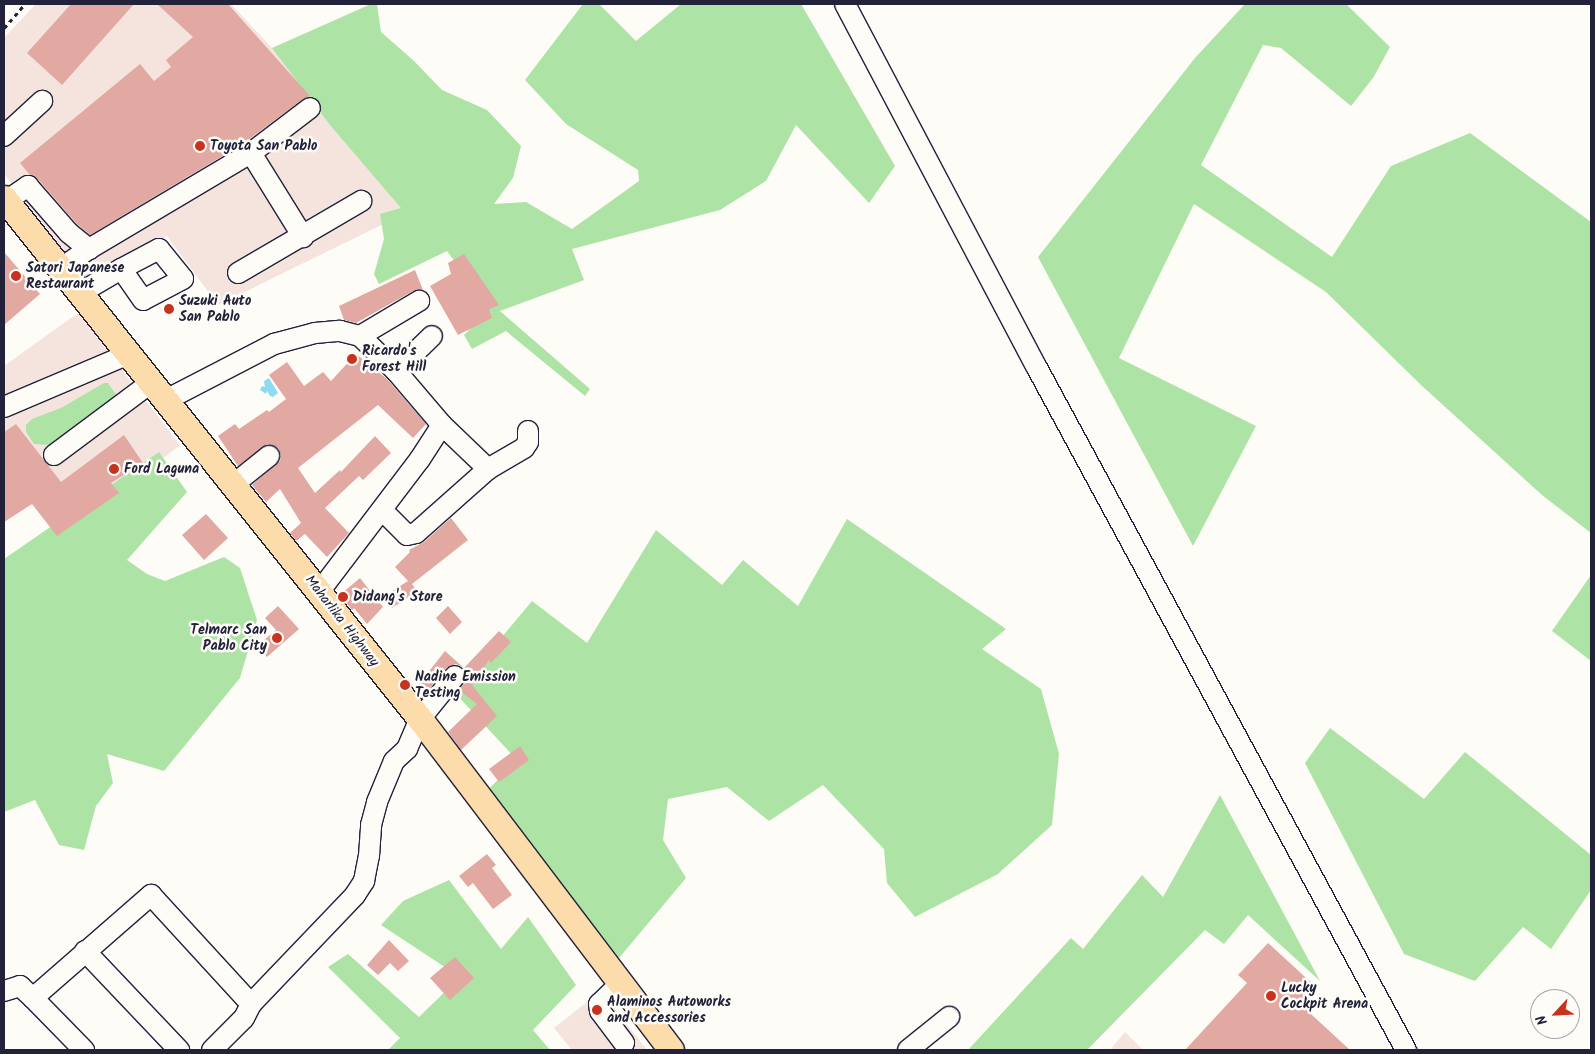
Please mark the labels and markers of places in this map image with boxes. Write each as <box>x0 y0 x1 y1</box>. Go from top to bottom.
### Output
place label: Toyota San Pablo <box>210 138 317 154</box>
marker: Toyota San Pablo <box>194 140 206 152</box>
place label: Satori Japanese Restaurant <box>26 260 124 292</box>
marker: Satori Japanese Restaurant <box>10 270 22 282</box>
place label: Suzuki Auto San Pablo <box>179 293 251 326</box>
marker: Suzuki Auto San Pablo <box>163 303 175 315</box>
place label: Ricardo's Forest Hill <box>362 343 426 376</box>
marker: Ricardo's Forest Hill <box>346 353 358 365</box>
place label: Ford Laguna <box>124 461 199 477</box>
marker: Ford Laguna <box>108 463 120 475</box>
place label: Didang's Store <box>353 589 442 605</box>
marker: Didang's Store <box>337 591 349 603</box>
place label: Telmarc San Pablo City <box>190 622 267 654</box>
marker: Telmarc San Pablo City <box>271 632 283 644</box>
place label: Nadine Emission Testing <box>415 669 516 702</box>
marker: Nadine Emission Testing <box>399 679 411 691</box>
place label: Lucky Cockpit Arena <box>1281 980 1368 1012</box>
marker: Lucky Cockpit Arena <box>1265 990 1277 1002</box>
place label: Alaminos Autoworks and Accessories <box>607 994 731 1026</box>
marker: Alaminos Autoworks and Accessories <box>591 1004 603 1016</box>

